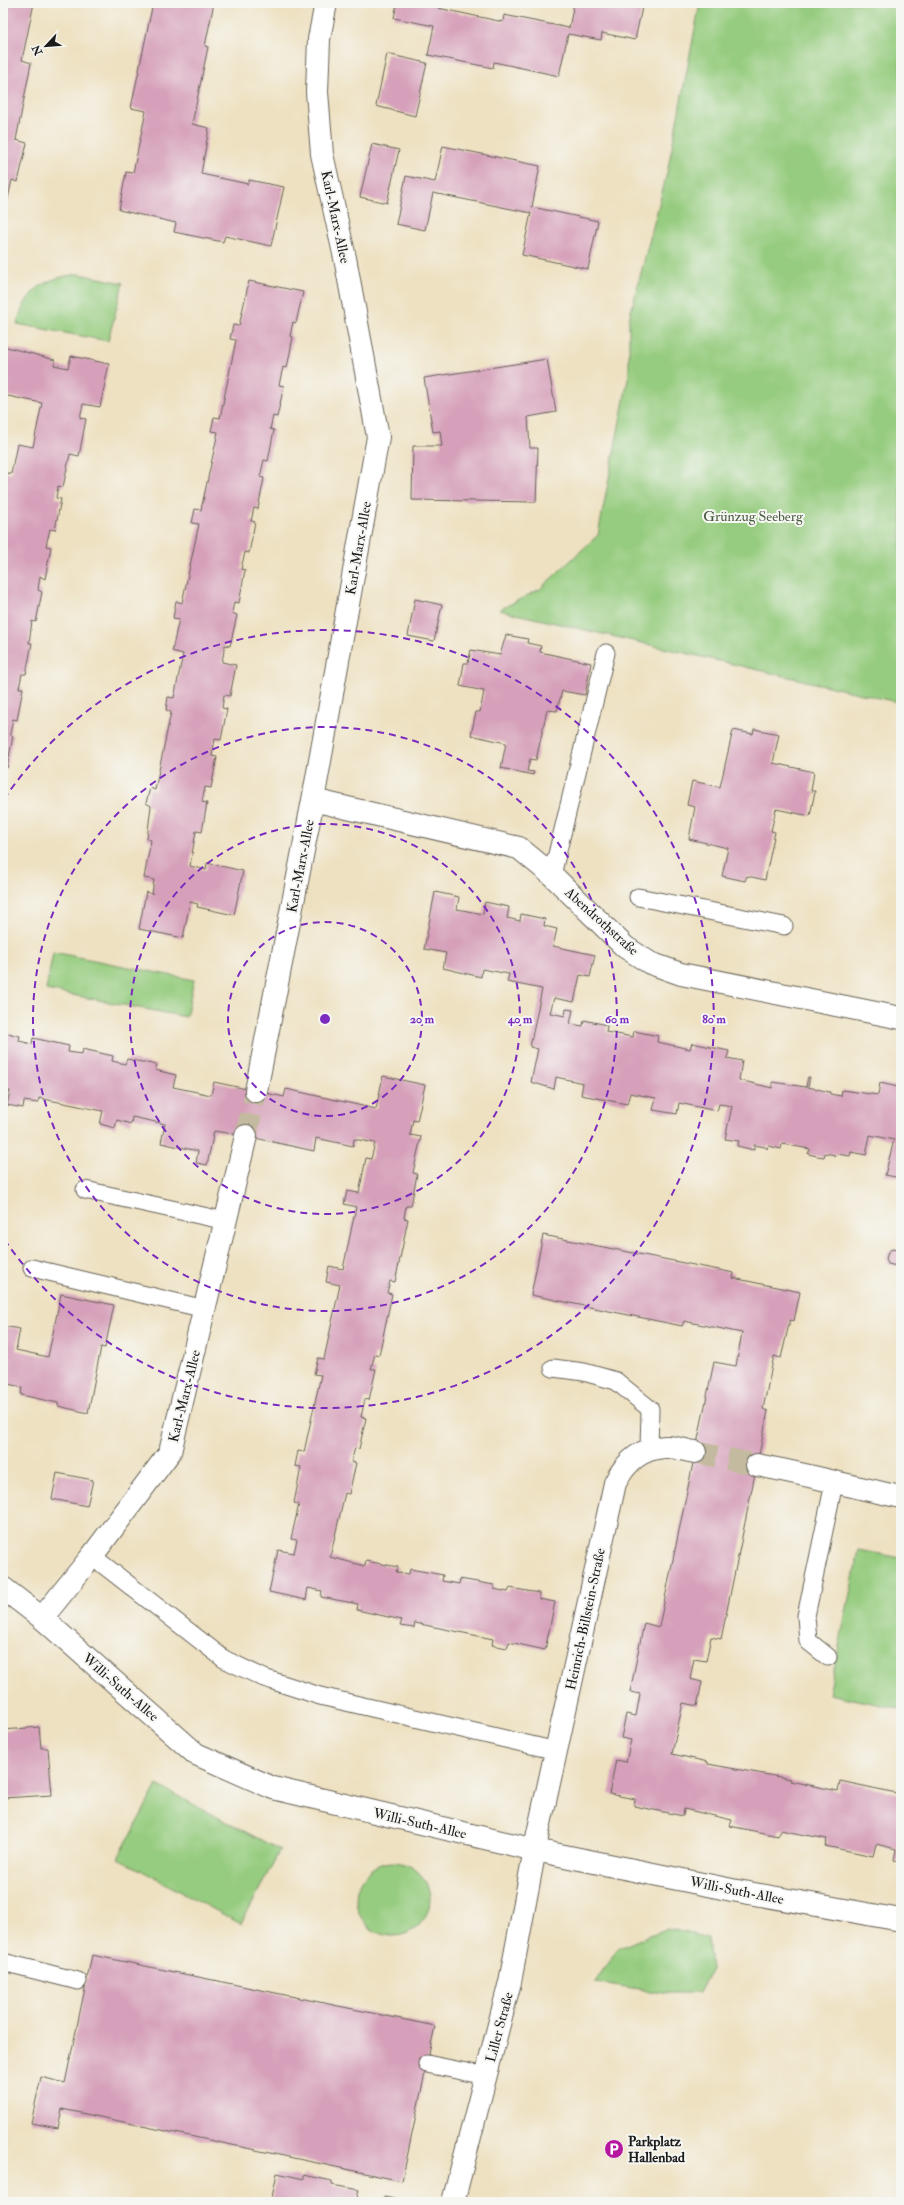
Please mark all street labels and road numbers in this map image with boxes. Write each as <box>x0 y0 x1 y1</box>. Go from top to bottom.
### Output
street label: Karl-Marx-Allee <box>317 169 354 265</box>
street label: Karl-Marx-Allee <box>342 500 375 596</box>
street label: Karl-Marx-Allee <box>283 818 318 914</box>
street label: Abendrothstraße <box>561 883 642 959</box>
street label: Karl-Marx-Allee <box>165 1348 204 1444</box>
street label: Heinrich-Billstein-Straße <box>562 1546 609 1692</box>
street label: Willi-Suth-Allee <box>78 1649 162 1725</box>
street label: Willi-Suth-Allee <box>371 1804 468 1843</box>
street label: Willi-Suth-Allee <box>688 1873 785 1908</box>
street label: Liller Straße <box>482 1990 517 2064</box>

